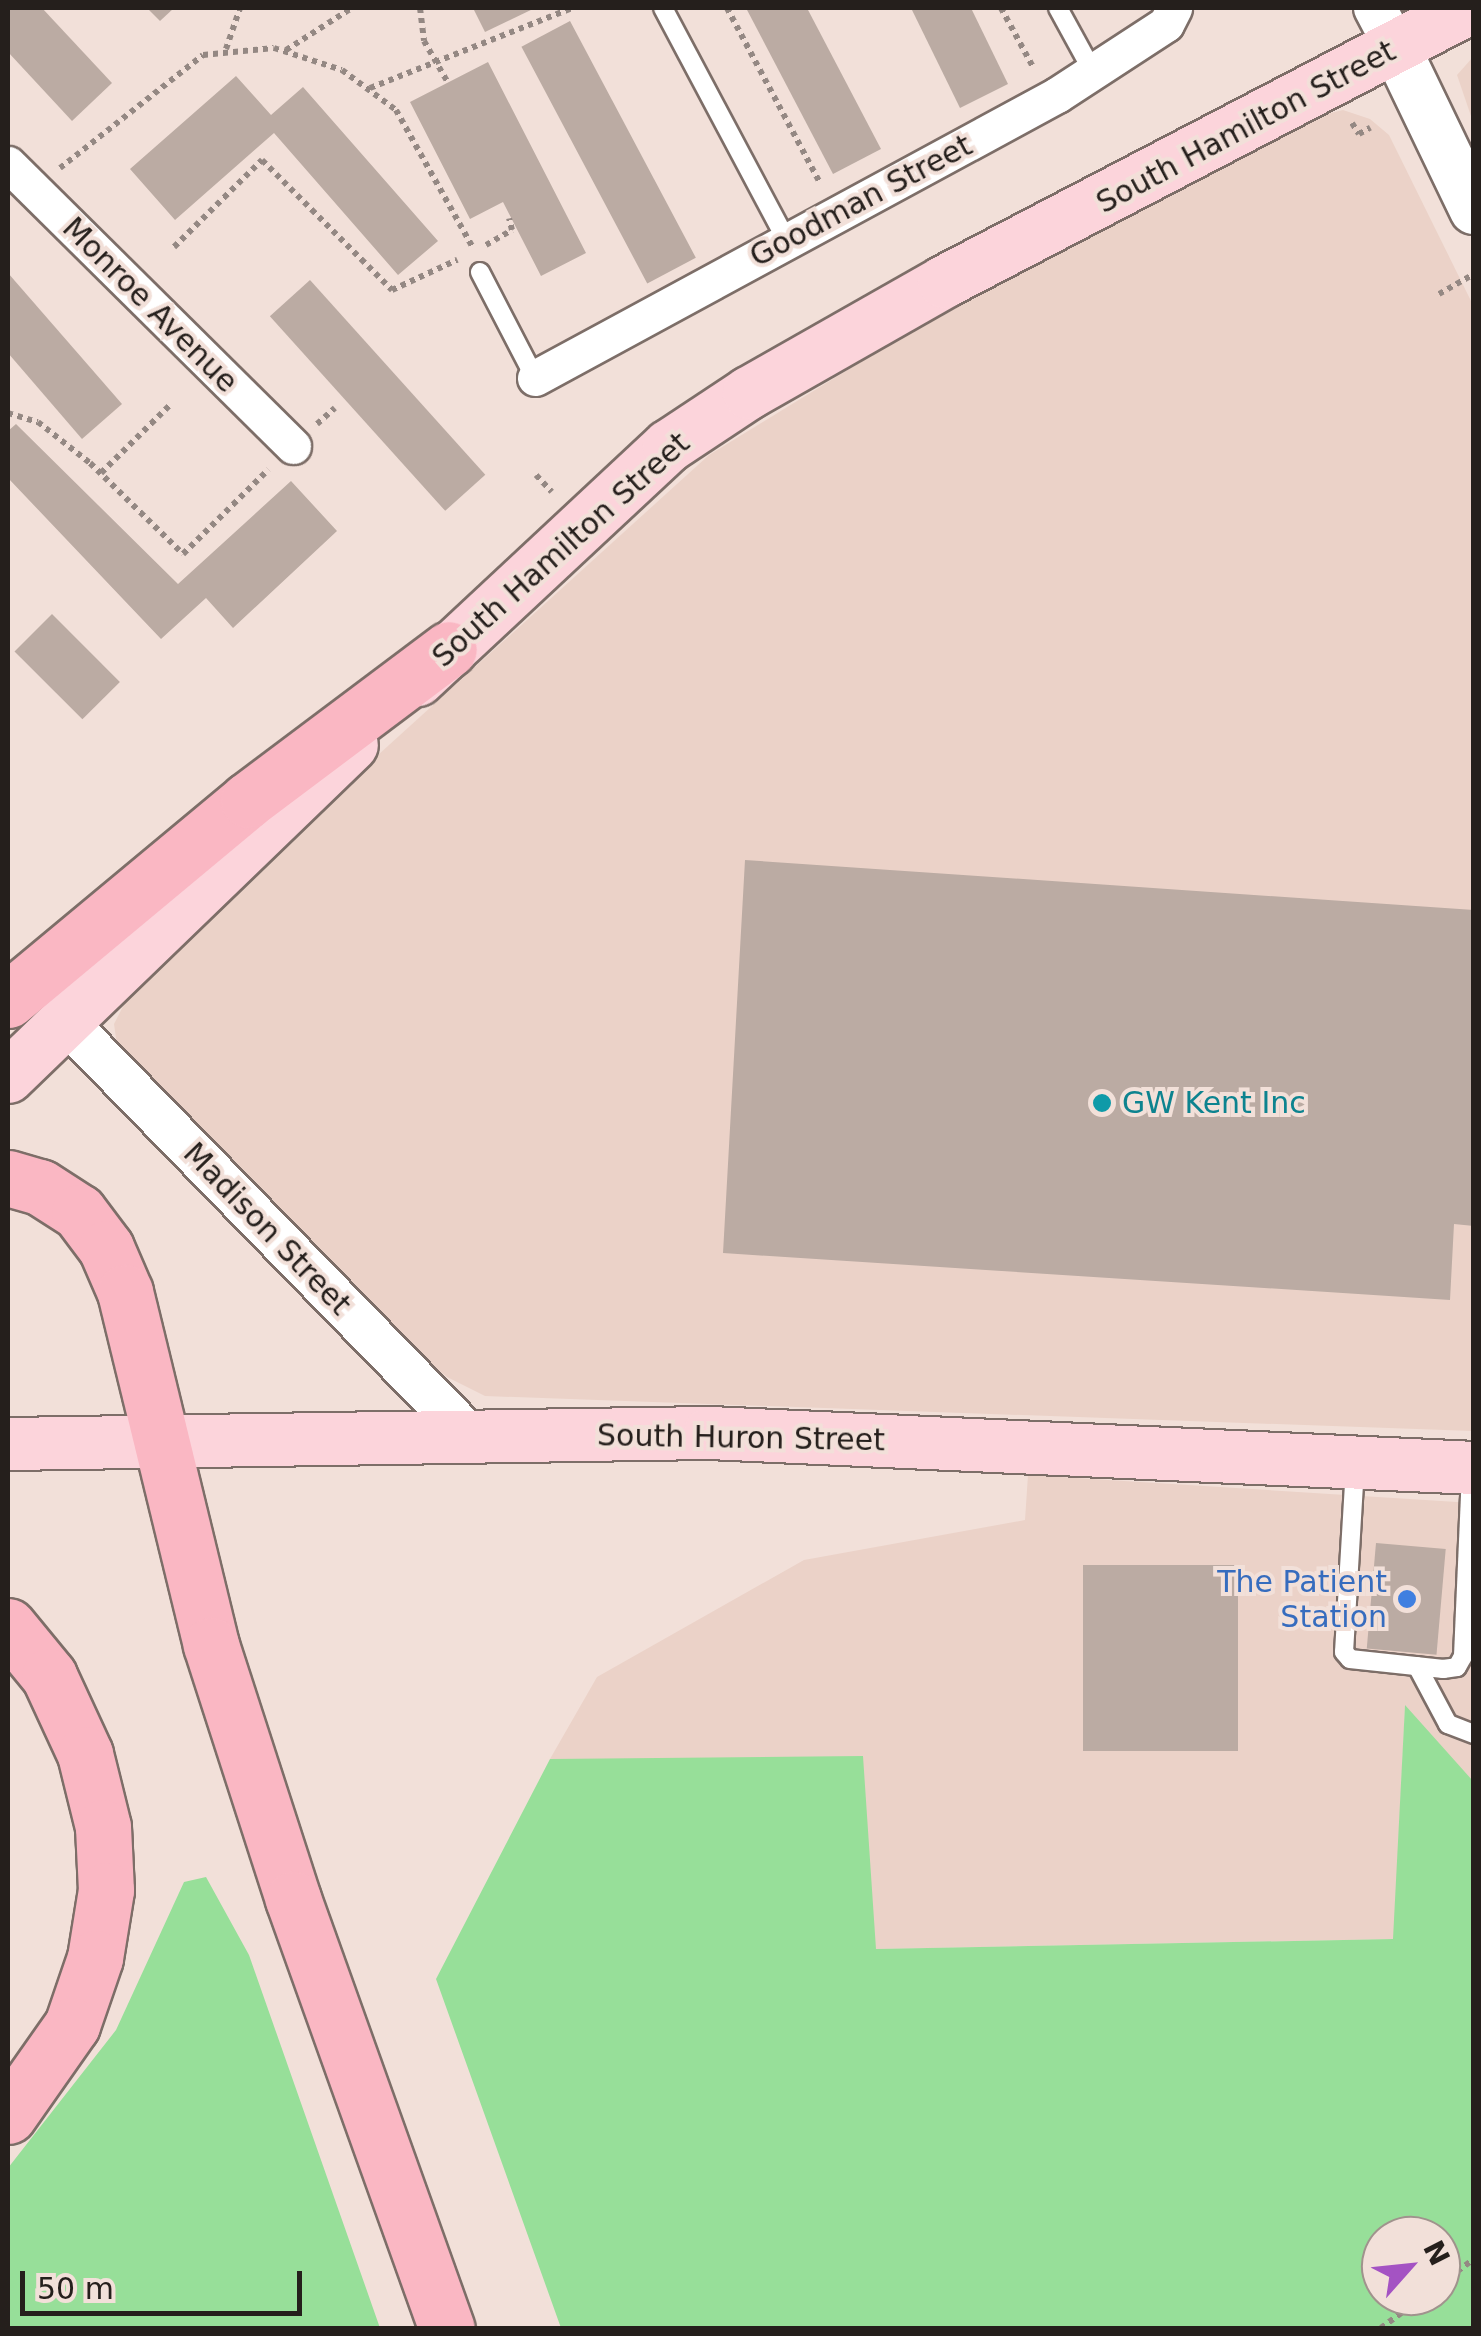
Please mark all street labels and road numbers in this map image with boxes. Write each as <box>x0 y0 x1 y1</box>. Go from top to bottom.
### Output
street label: South Hamilton Street <box>1090 33 1402 221</box>
street label: Goodman Street <box>744 127 978 275</box>
street label: Monroe Avenue <box>55 210 245 400</box>
street label: South Hamilton Street <box>425 425 697 675</box>
street label: Madison Street <box>176 1135 358 1323</box>
street label: South Huron Street <box>597 1417 885 1459</box>

